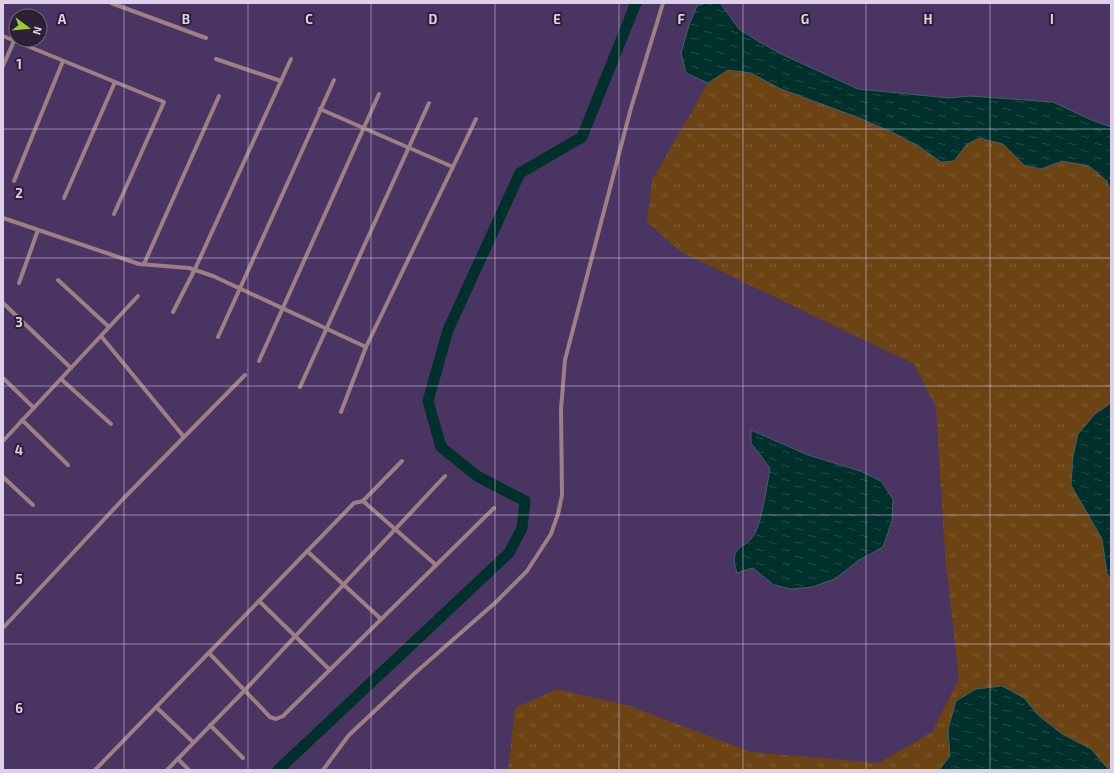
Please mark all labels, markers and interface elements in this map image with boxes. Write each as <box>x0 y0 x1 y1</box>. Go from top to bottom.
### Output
north arrow <box>8 8 48 48</box>
text: A <box>58 11 67 27</box>
text: B <box>182 11 190 27</box>
text: C <box>305 11 313 27</box>
text: D <box>429 11 438 27</box>
text: E <box>553 11 561 27</box>
text: F <box>677 11 685 27</box>
text: G <box>801 11 809 27</box>
text: H <box>924 11 933 27</box>
text: I <box>1050 11 1054 27</box>
text: N <box>31 25 45 37</box>
text: 1 <box>16 56 22 72</box>
text: 2 <box>15 185 23 201</box>
text: 3 <box>15 314 23 330</box>
text: 4 <box>15 442 23 458</box>
text: 5 <box>15 571 23 587</box>
text: 6 <box>15 700 23 716</box>

